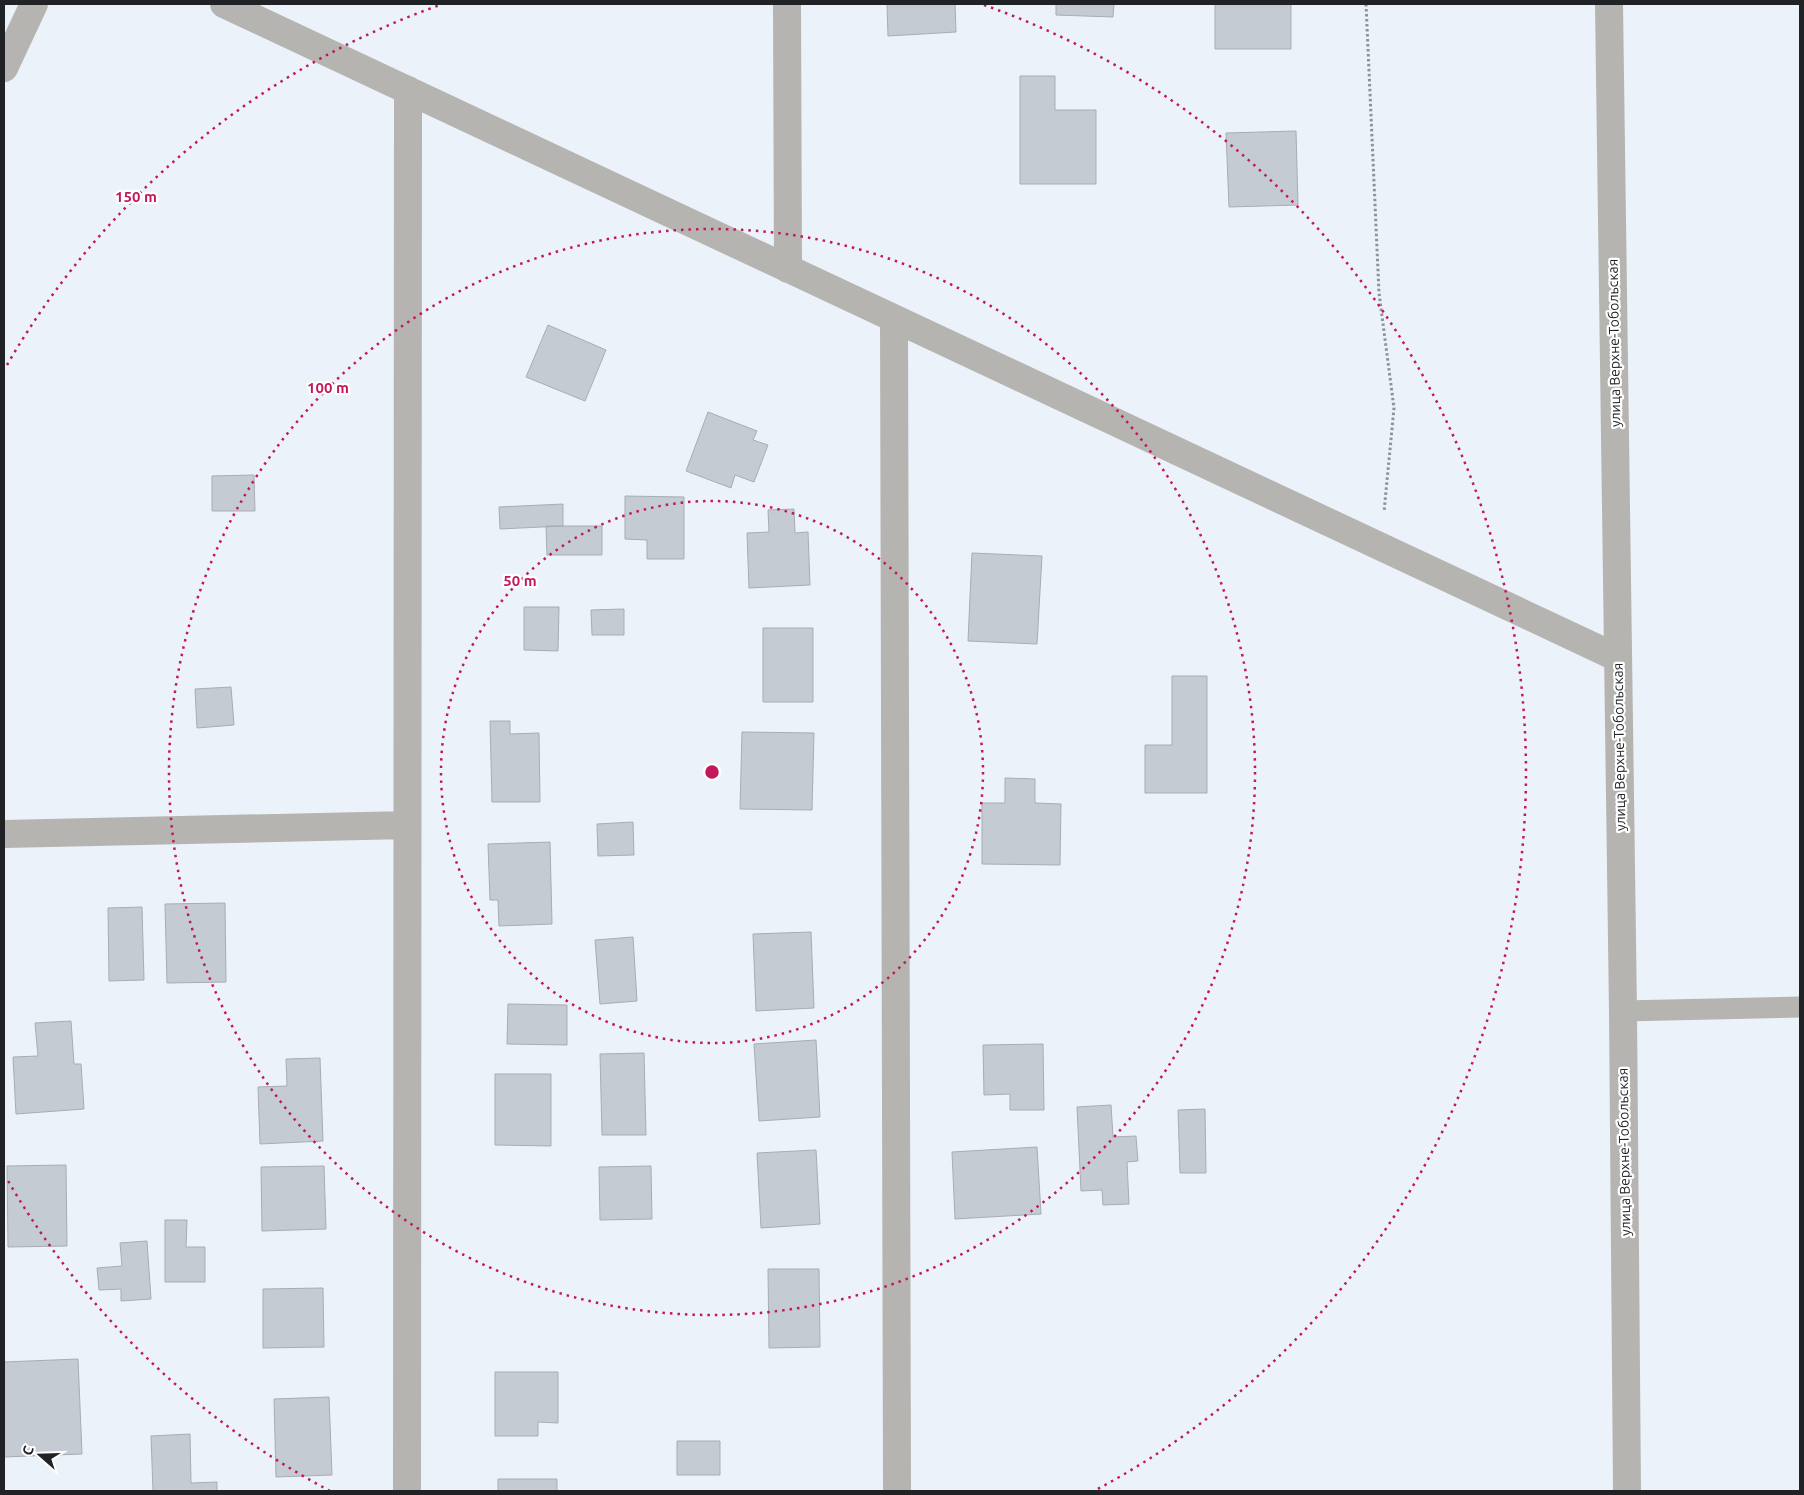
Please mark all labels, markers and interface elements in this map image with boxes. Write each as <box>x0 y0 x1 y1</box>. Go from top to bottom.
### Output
text: 150 m <box>115 188 157 205</box>
street label: улица Верхне-Тобольская <box>1605 259 1623 427</box>
text: 100 m <box>307 379 349 396</box>
text: 50 m <box>503 572 537 589</box>
street label: улица Верхне-Тобольская <box>1610 663 1628 831</box>
centre of rings <box>703 763 721 781</box>
street label: улица Верхне-Тобольская <box>1615 1068 1633 1236</box>
north arrow <box>15 1430 65 1480</box>
text: С <box>19 1444 37 1457</box>

